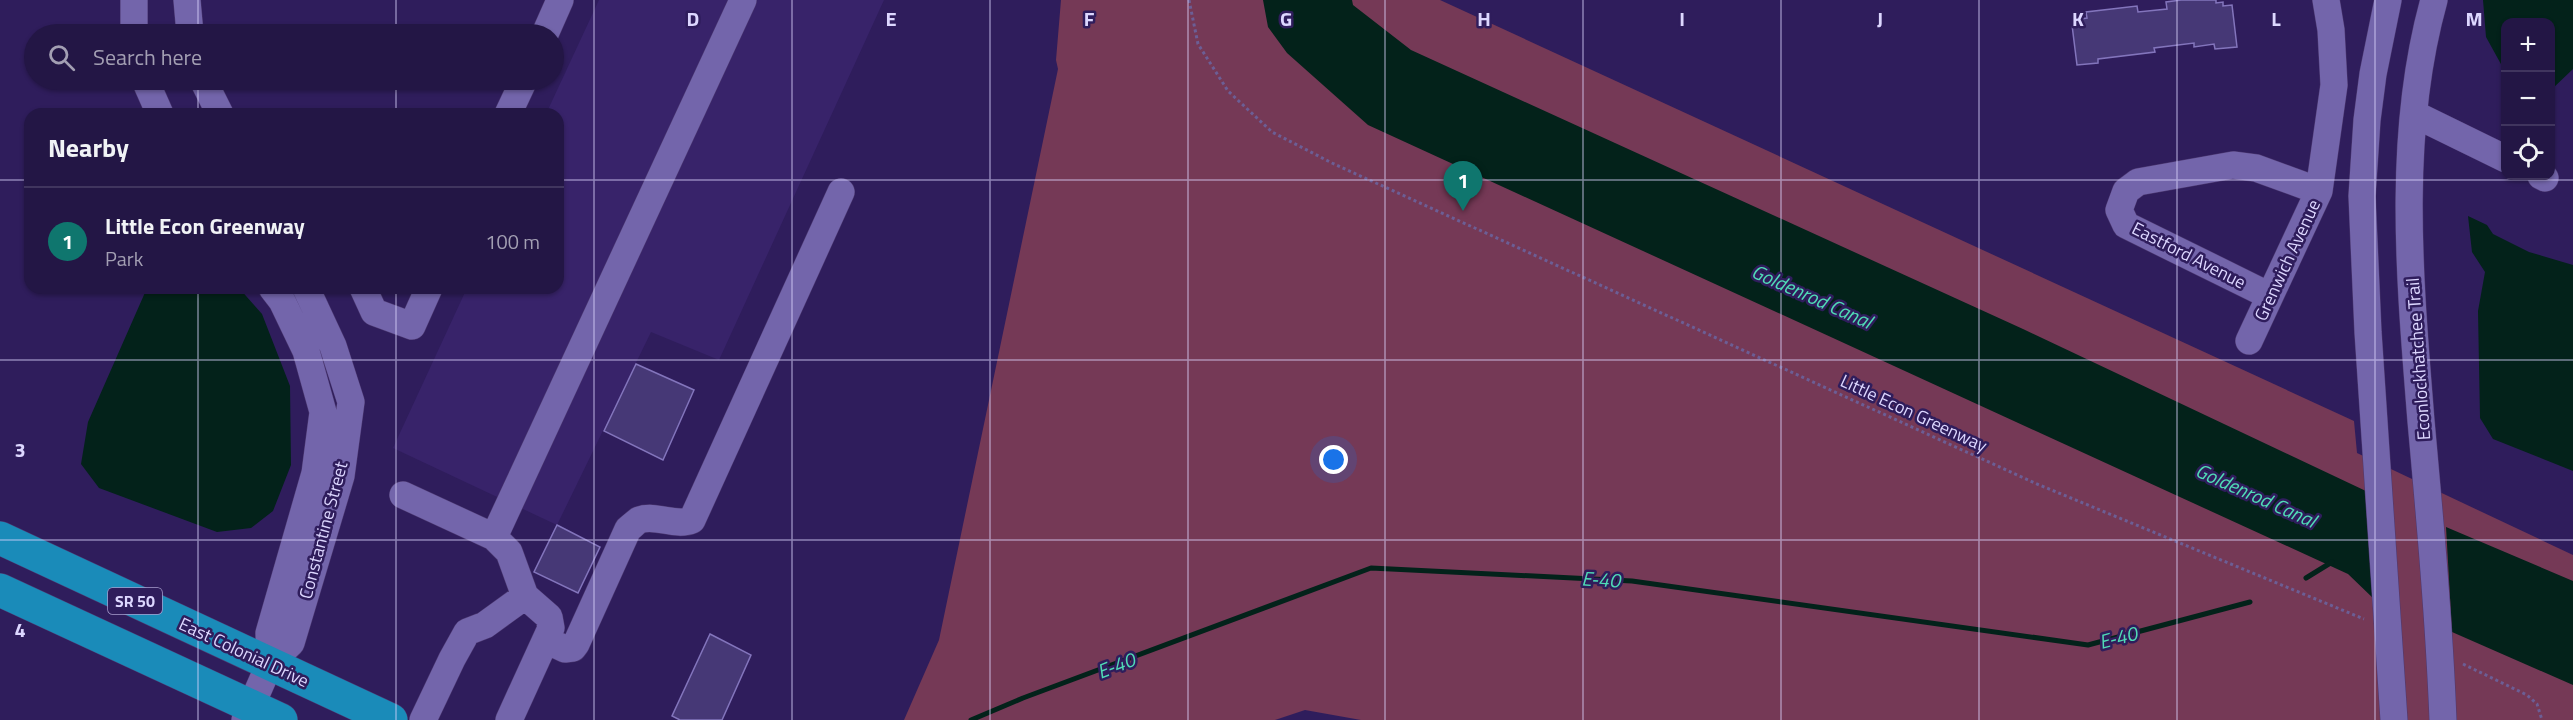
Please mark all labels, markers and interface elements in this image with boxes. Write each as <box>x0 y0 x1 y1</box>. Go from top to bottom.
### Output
text: D <box>687 3 699 34</box>
text: E <box>885 3 897 34</box>
text: F <box>1084 3 1095 34</box>
text: G <box>1280 3 1292 34</box>
text: H <box>1477 3 1491 34</box>
text: I <box>1679 3 1685 34</box>
text: J <box>1877 3 1883 34</box>
text: K <box>2072 3 2084 34</box>
text: L <box>2271 3 2281 34</box>
text: M <box>2465 3 2483 34</box>
map controls <box>2501 18 2555 180</box>
button: + <box>2501 18 2555 72</box>
search box <box>24 24 564 90</box>
text: Search here <box>93 40 202 74</box>
icon: search <box>45 41 78 74</box>
button: − <box>2501 72 2555 126</box>
button: locate <box>2501 126 2555 180</box>
text: Nearby <box>48 128 129 167</box>
pin: 1 <box>1444 162 1482 211</box>
street label: Grenwich Avenue <box>2247 195 2327 325</box>
text: Little Econ Greenway <box>105 209 305 243</box>
street label: Eastford Avenue <box>2127 215 2251 295</box>
text: 1 <box>62 226 73 257</box>
text: 100 m <box>485 226 540 257</box>
text: Park <box>105 243 143 274</box>
water label: Goldenrod Canal <box>1747 256 1880 338</box>
street label: Econlockhatchee Trail <box>2399 277 2437 441</box>
street label: Little Econ Greenway <box>1836 367 1992 459</box>
text: 3 <box>14 434 26 465</box>
your location <box>1319 445 1348 474</box>
water label: Goldenrod Canal <box>2191 455 2324 537</box>
street label: Constantine Street <box>292 458 355 602</box>
water label: E-40 <box>1581 563 1623 596</box>
road number: SR 50 <box>108 588 162 614</box>
street label: East Colonial Drive <box>175 610 313 694</box>
text: 4 <box>14 614 26 645</box>
water label: E-40 <box>2095 617 2142 657</box>
water label: E-40 <box>1092 643 1141 686</box>

